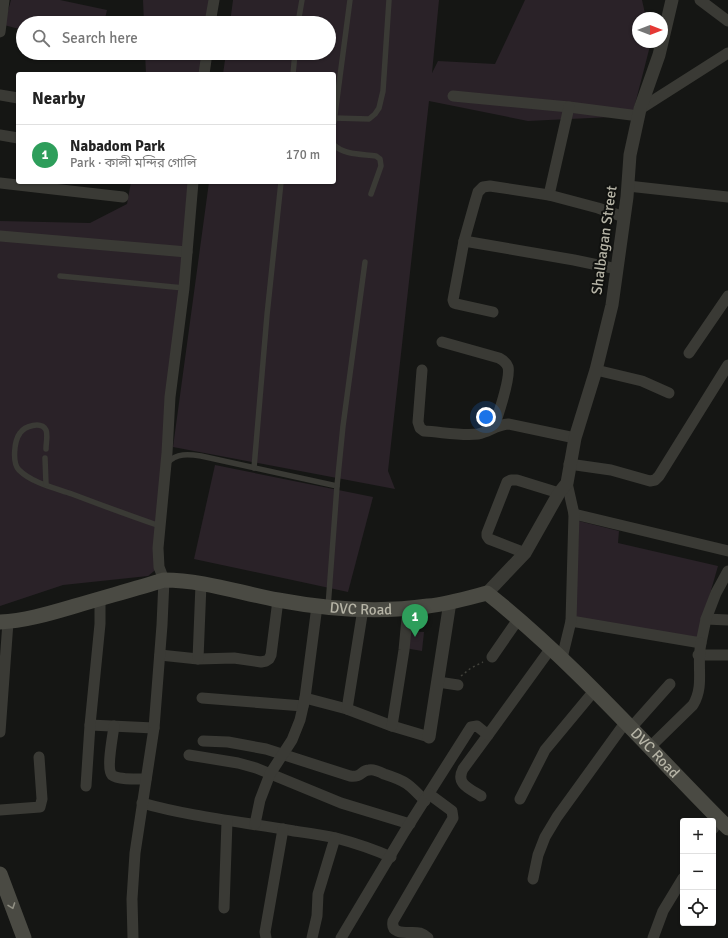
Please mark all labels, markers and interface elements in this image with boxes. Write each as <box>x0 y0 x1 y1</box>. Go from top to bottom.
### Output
north arrow <box>632 12 668 48</box>
search box <box>16 16 336 60</box>
icon: search <box>30 27 52 49</box>
text: Search here <box>62 29 138 47</box>
text: Nearby <box>32 88 85 109</box>
text: Nabadom Park <box>70 137 165 155</box>
text: 1 <box>41 147 49 163</box>
text: 170 m <box>286 147 320 163</box>
text: Park · কালী মন্দির গোলি <box>70 155 197 171</box>
street label: Shalbagan Street <box>587 184 621 296</box>
your location <box>476 407 496 427</box>
street label: DVC Road <box>329 598 392 619</box>
pin: 1 <box>402 604 428 637</box>
street label: DVC Road <box>627 724 683 782</box>
map controls <box>680 818 716 926</box>
button: + <box>680 818 716 854</box>
button: − <box>680 854 716 890</box>
button: locate <box>680 890 716 926</box>
one-way arrow <box>7 902 16 909</box>

